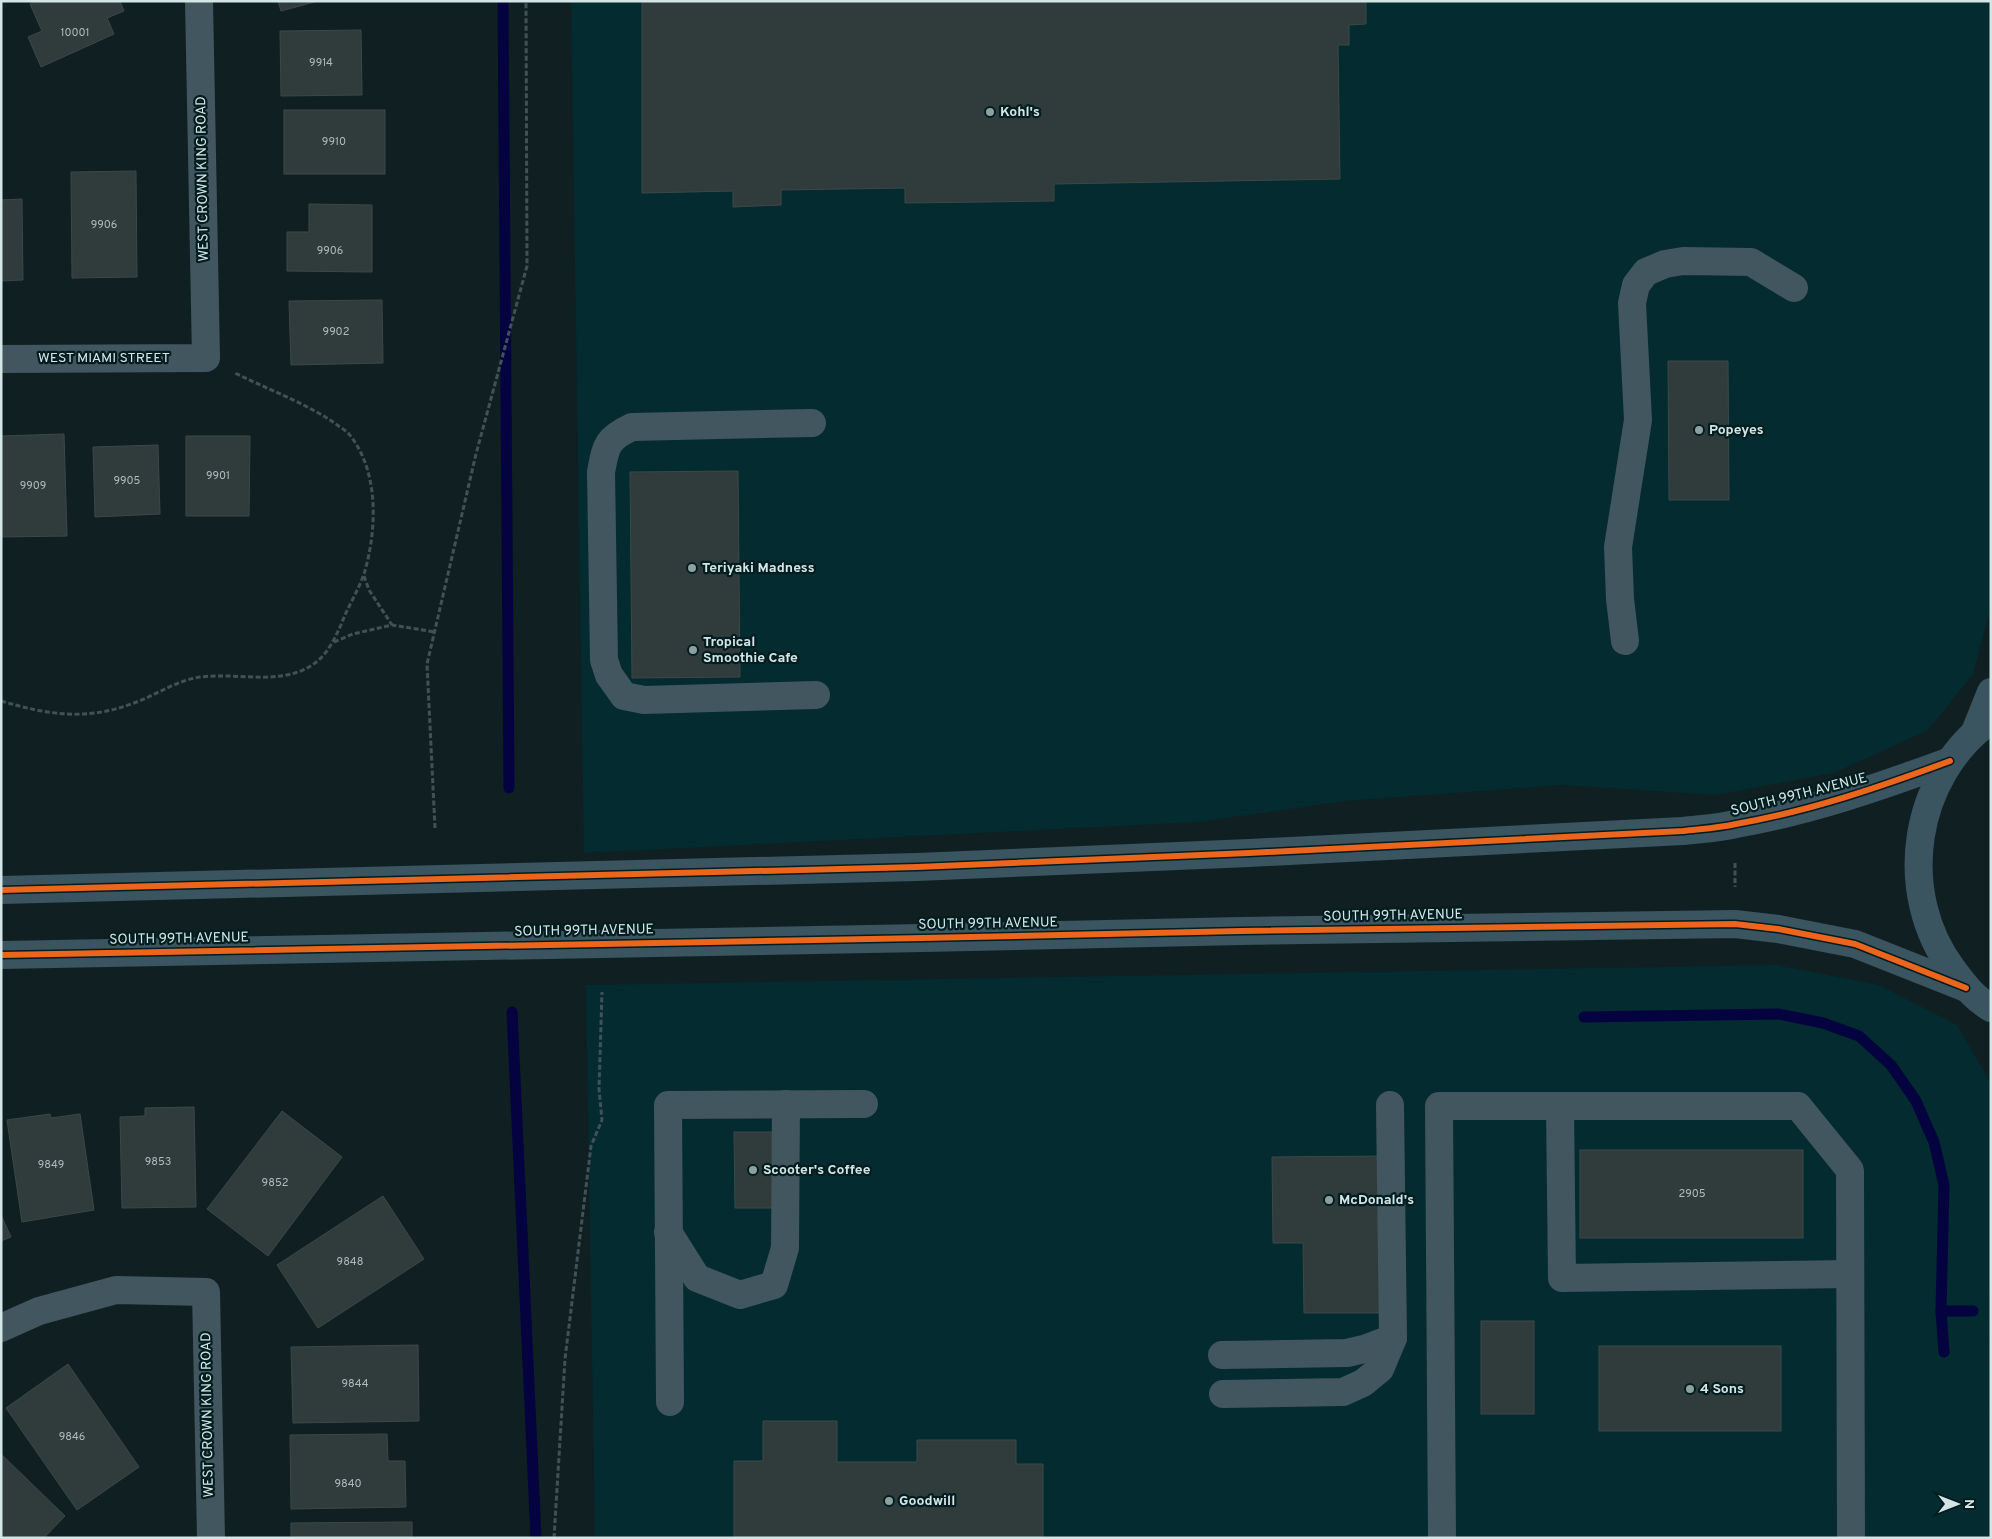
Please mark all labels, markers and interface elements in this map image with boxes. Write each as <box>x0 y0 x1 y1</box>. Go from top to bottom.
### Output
house number: 10001 <box>60 26 90 40</box>
house number: 9914 <box>309 56 333 70</box>
street label: WEST CROWN KING ROAD <box>193 96 213 262</box>
place label: Kohl's <box>1000 104 1040 121</box>
marker: Kohl's <box>984 106 996 118</box>
house number: 9910 <box>322 135 346 149</box>
house number: 9906 <box>91 218 117 232</box>
house number: 9906 <box>317 244 343 258</box>
house number: 9902 <box>323 325 349 339</box>
street label: WEST MIAMI STREET <box>38 350 170 367</box>
place label: Popeyes <box>1709 422 1764 439</box>
marker: Popeyes <box>1693 424 1705 436</box>
house number: 9901 <box>206 469 230 483</box>
house number: 9905 <box>114 474 141 488</box>
house number: 9909 <box>20 479 46 493</box>
place label: Teriyaki Madness <box>702 560 815 577</box>
marker: Teriyaki Madness <box>686 562 698 574</box>
place label: Tropical Smoothie Cafe <box>703 634 798 667</box>
marker: Tropical Smoothie Cafe <box>687 644 699 656</box>
street label: SOUTH 99TH AVENUE <box>1729 770 1869 820</box>
street label: SOUTH 99TH AVENUE <box>1323 906 1463 926</box>
street label: SOUTH 99TH AVENUE <box>918 914 1058 934</box>
street label: SOUTH 99TH AVENUE <box>514 921 654 941</box>
street label: SOUTH 99TH AVENUE <box>109 929 249 949</box>
house number: 9853 <box>145 1155 171 1169</box>
house number: 9849 <box>38 1158 64 1172</box>
place label: Scooter's Coffee <box>763 1162 871 1179</box>
marker: Scooter's Coffee <box>747 1164 759 1176</box>
house number: 9852 <box>262 1176 288 1190</box>
house number: 2905 <box>1678 1187 1706 1201</box>
place label: McDonald's <box>1339 1192 1414 1209</box>
marker: McDonald's <box>1323 1194 1335 1206</box>
house number: 9848 <box>337 1255 363 1269</box>
street label: WEST CROWN KING ROAD <box>198 1332 218 1498</box>
house number: 9844 <box>342 1377 369 1391</box>
place label: 4 Sons <box>1700 1381 1744 1398</box>
marker: 4 Sons <box>1684 1383 1696 1395</box>
house number: 9846 <box>59 1430 85 1444</box>
house number: 9840 <box>334 1477 362 1491</box>
north arrow <box>1932 1479 1982 1529</box>
place label: Goodwill <box>899 1493 955 1510</box>
marker: Goodwill <box>883 1495 895 1507</box>
text: N <box>1960 1499 1977 1509</box>

